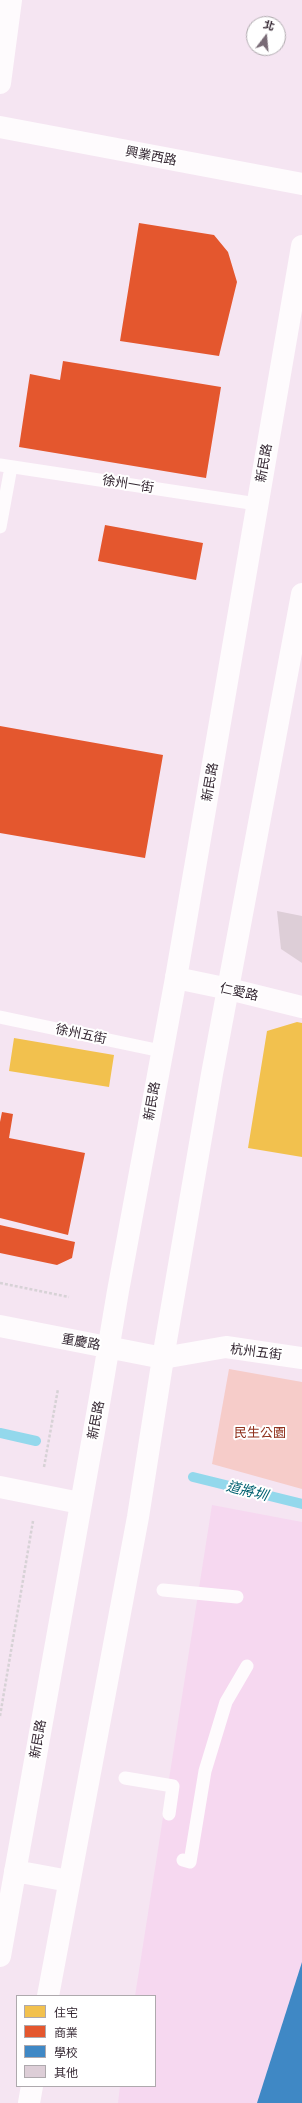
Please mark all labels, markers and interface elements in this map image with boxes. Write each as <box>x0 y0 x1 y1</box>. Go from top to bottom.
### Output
north arrow <box>246 16 286 56</box>
text: 北 <box>262 17 276 33</box>
street label: 興業西路 <box>124 143 178 169</box>
street label: 新民路 <box>253 442 275 484</box>
street label: 徐州一街 <box>101 472 155 496</box>
street label: 新民路 <box>199 761 221 803</box>
street label: 仁愛路 <box>218 980 260 1004</box>
street label: 徐州五街 <box>54 1021 108 1047</box>
street label: 新民路 <box>141 1080 163 1122</box>
street label: 重慶路 <box>60 1331 102 1353</box>
street label: 杭州五街 <box>229 1341 283 1363</box>
street label: 新民路 <box>85 1399 107 1441</box>
park label: 民生公園 <box>234 1425 286 1441</box>
water label: 道將圳 <box>225 1478 269 1504</box>
street label: 新民路 <box>27 1718 49 1760</box>
legend <box>16 1995 156 2087</box>
text: 住宅 <box>54 2005 78 2020</box>
text: 商業 <box>54 2025 78 2040</box>
text: 學校 <box>54 2045 78 2060</box>
text: 其他 <box>54 2065 78 2080</box>

